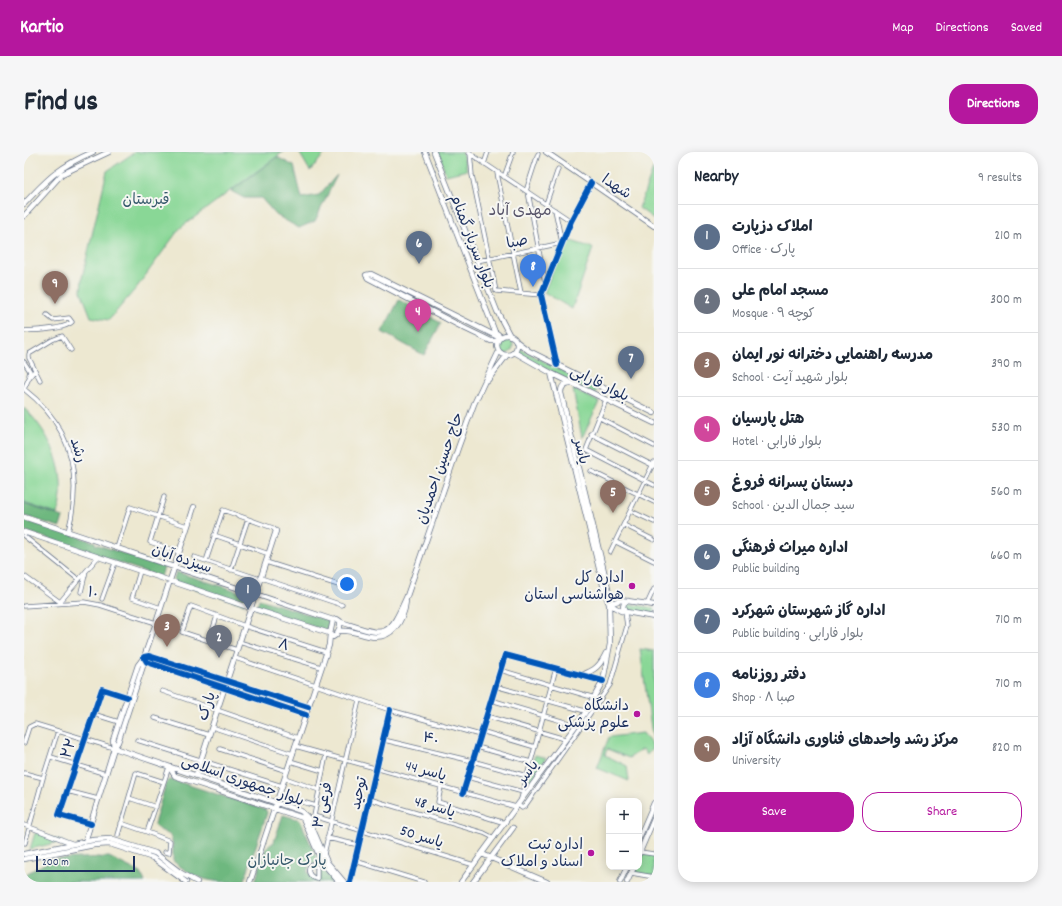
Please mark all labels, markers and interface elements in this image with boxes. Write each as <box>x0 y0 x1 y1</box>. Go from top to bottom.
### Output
text: Kartio <box>20 15 64 42</box>
text: Map <box>892 18 914 38</box>
text: Directions <box>936 18 989 38</box>
text: Saved <box>1011 18 1042 38</box>
text: Find us <box>24 84 98 124</box>
button: Directions <box>949 84 1038 124</box>
text: Nearby <box>694 166 738 190</box>
text: 9 results <box>978 169 1022 188</box>
street label: شهدا <box>597 170 635 206</box>
park label: قبرستان <box>123 190 169 212</box>
street label: بلوار سرباز گمنام <box>443 192 499 292</box>
district label: مهدی آباد <box>488 200 552 223</box>
text: املاک دزپارت <box>732 217 812 239</box>
text: 1 <box>706 227 708 246</box>
text: 210 m <box>994 227 1022 246</box>
street label: صبا <box>505 230 530 256</box>
pin: 6 <box>406 231 432 264</box>
text: Office · پارک <box>732 241 795 260</box>
pin: 8 <box>520 254 546 287</box>
pin: 9 <box>42 271 68 304</box>
text: مسجد امام علی <box>732 281 829 303</box>
text: 2 <box>704 291 710 310</box>
text: 300 m <box>990 291 1022 310</box>
pin: 4 <box>405 299 431 332</box>
text: Mosque · کوچه ۹ <box>732 305 815 324</box>
text: مدرسه راهنمایی دخترانه نور ایمان <box>732 345 933 367</box>
pin: 7 <box>618 346 644 379</box>
text: 3 <box>704 355 710 374</box>
text: 390 m <box>991 355 1022 374</box>
street label: بلوار فارابی <box>566 361 632 409</box>
text: School · بلوار شهید آیت <box>732 369 848 388</box>
text: هتل پارسیان <box>732 409 804 431</box>
street label: حاج حسین احمدیان <box>411 410 470 528</box>
text: 4 <box>704 419 710 438</box>
text: 530 m <box>991 419 1022 438</box>
text: Hotel · بلوار فارابی <box>732 433 822 452</box>
street label: یاسر <box>566 434 594 467</box>
street label: رشد <box>63 435 91 466</box>
text: دبستان پسرانه فروغ <box>732 473 853 495</box>
pin: 5 <box>600 480 626 513</box>
text: 5 <box>704 483 710 502</box>
text: 560 m <box>991 483 1022 502</box>
text: School · سید جمال الدین <box>732 497 855 516</box>
text: اداره میراث فرهنگی <box>732 538 848 560</box>
street label: سیزده آبان <box>148 539 214 580</box>
text: 6 <box>704 547 710 566</box>
text: 660 m <box>990 547 1022 566</box>
text: Public building <box>732 560 800 579</box>
place label: اداره کل هواشناسی استان <box>524 568 624 607</box>
your location <box>337 574 357 594</box>
pin: 1 <box>235 577 261 610</box>
marker: اداره کل هواشناسی استان <box>627 581 637 591</box>
street label: ۱۰ <box>86 582 100 606</box>
text: اداره گاز شهرستان شهرکرد <box>732 601 885 623</box>
text: 7 <box>705 611 709 630</box>
text: 710 m <box>995 611 1022 630</box>
pin: 3 <box>154 614 180 647</box>
pin: 2 <box>206 625 232 658</box>
text: Public building · بلوار فارابی <box>732 625 863 644</box>
street label: ۸ <box>275 634 292 658</box>
text: دفتر روزنامه <box>732 665 806 687</box>
text: 8 <box>704 675 710 694</box>
text: 710 m <box>995 675 1022 694</box>
street label: پارک <box>193 689 223 724</box>
text: Shop · صبا ۸ <box>732 689 795 708</box>
place label: دانشگاه علوم پزشکی <box>558 696 629 735</box>
marker: دانشگاه علوم پزشکی <box>632 709 642 719</box>
street label: ۴۰ <box>420 727 441 752</box>
text: مرکز رشد واحدهای فناوری دانشگاه آزاد <box>732 730 958 752</box>
street label: ۲۲ <box>56 735 84 762</box>
text: 9 <box>704 739 710 758</box>
text: 820 m <box>992 739 1022 758</box>
street label: بلوار جمهوری اسلامی <box>178 751 307 813</box>
text: University <box>732 752 781 771</box>
street label: یاسر 44 <box>402 756 449 788</box>
street label: یاسر <box>511 756 545 792</box>
street label: توحید <box>345 774 375 812</box>
street label: فرعی ۳ <box>308 780 340 831</box>
street label: یاسر 48 <box>411 791 458 825</box>
button: Save <box>694 792 854 832</box>
button: Share <box>862 792 1022 832</box>
map controls <box>606 798 642 870</box>
button: + <box>606 798 642 834</box>
street label: یاسر 50 <box>397 821 446 855</box>
button: − <box>606 834 642 870</box>
place label: اداره ثبت اسناد و املاک <box>501 835 583 874</box>
marker: اداره ثبت اسناد و املاک <box>586 848 596 858</box>
park label: پارک جانبازان <box>247 851 327 873</box>
scale bar <box>36 854 135 873</box>
text: 200 m <box>42 855 69 871</box>

